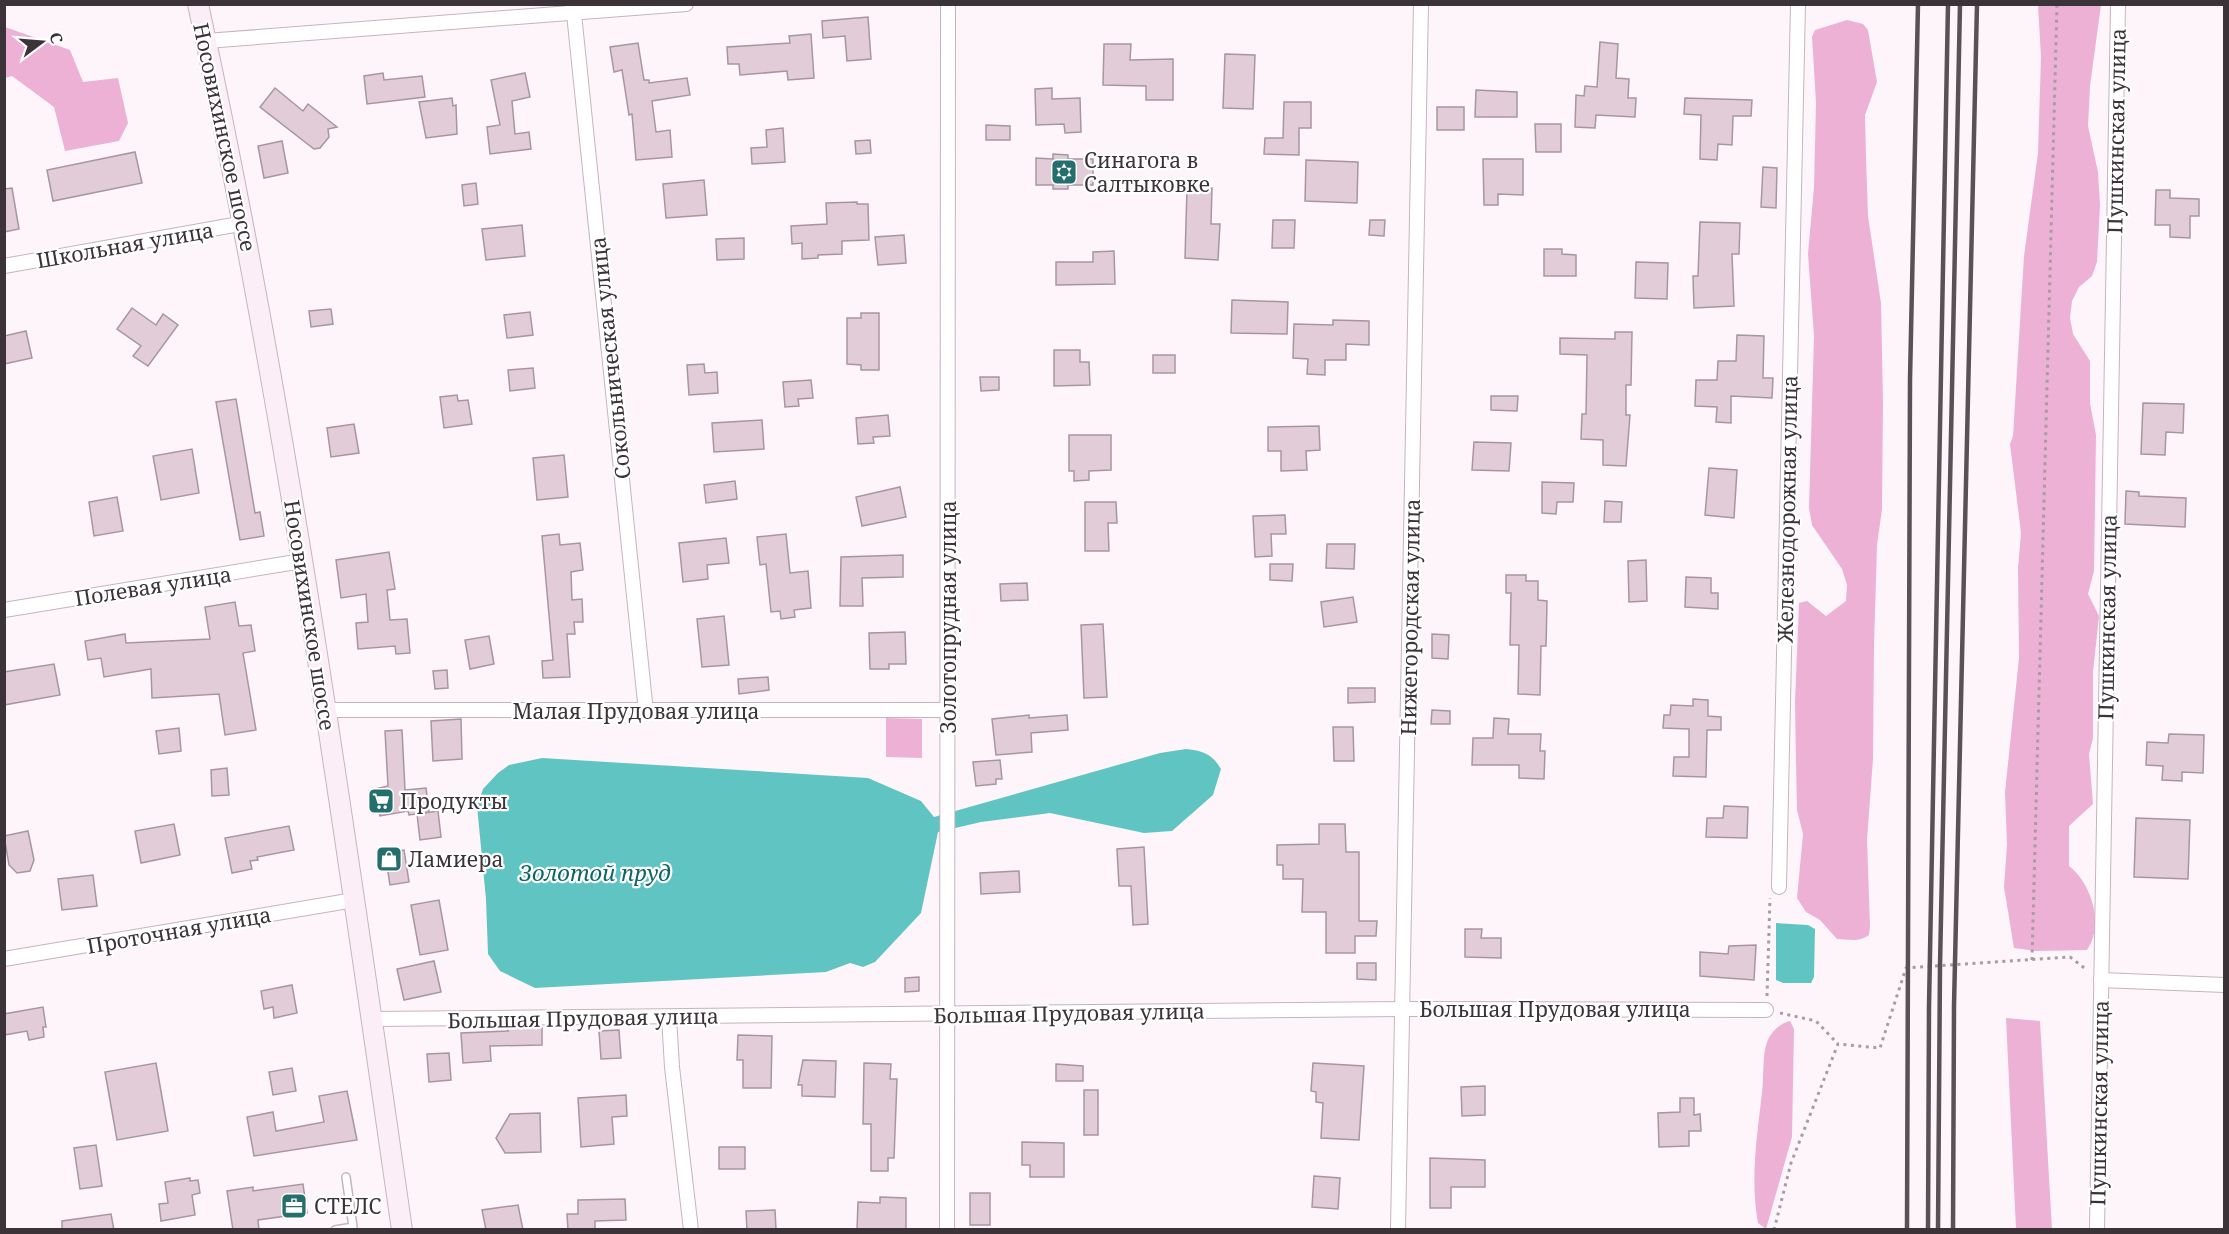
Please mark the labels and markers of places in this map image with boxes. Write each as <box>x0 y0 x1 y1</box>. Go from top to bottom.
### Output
place label: Синагога в Салтыковке <box>1084 146 1210 198</box>
synagogue icon: Синагога в Салтыковке <box>1049 157 1079 187</box>
supermarket icon: Продукты <box>366 786 396 816</box>
place label: Продукты <box>400 787 508 815</box>
shop icon: Ламиера <box>374 844 404 874</box>
place label: Ламиера <box>408 845 503 873</box>
office icon: СТЕЛС <box>279 1191 309 1221</box>
place label: СТЕЛС <box>314 1192 382 1220</box>

